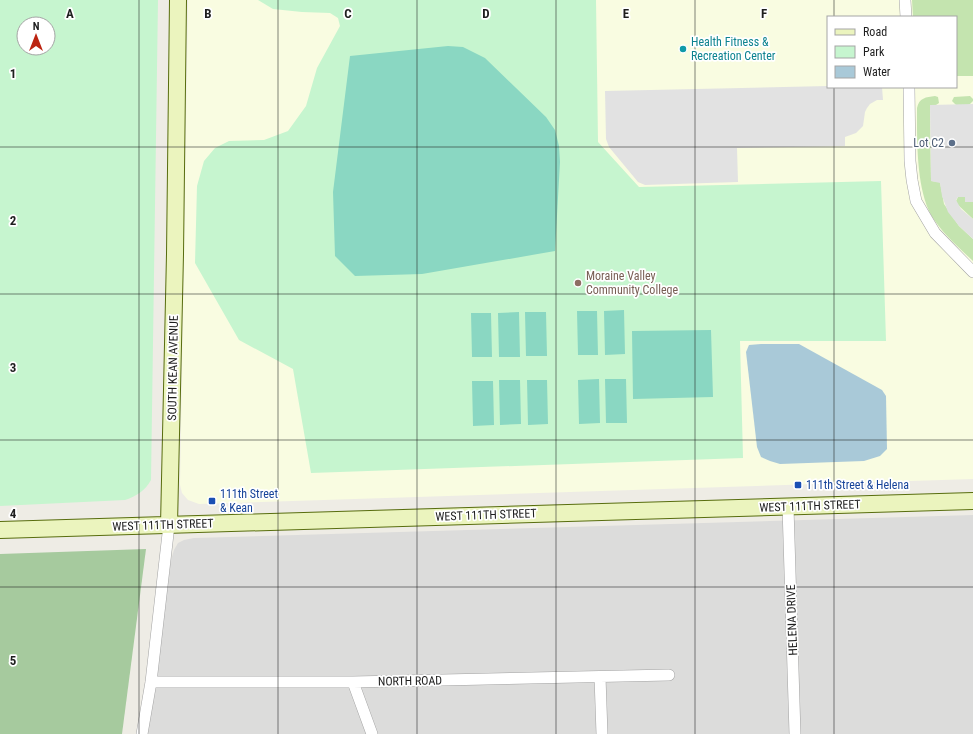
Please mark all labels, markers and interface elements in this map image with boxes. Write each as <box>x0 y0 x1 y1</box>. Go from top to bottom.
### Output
text: A <box>66 6 74 21</box>
text: B <box>204 6 212 21</box>
text: C <box>344 6 352 21</box>
text: D <box>482 6 490 21</box>
text: E <box>623 6 630 21</box>
text: F <box>761 6 767 21</box>
north arrow <box>16 16 56 56</box>
legend <box>827 16 957 88</box>
text: N <box>33 20 40 33</box>
text: Road <box>863 25 887 39</box>
place label: Health Fitness & Recreation Center <box>691 35 776 63</box>
marker: Health Fitness & Recreation Center <box>678 44 688 54</box>
text: Park <box>863 45 885 59</box>
text: Water <box>863 65 891 79</box>
text: 1 <box>10 66 16 81</box>
place label: Lot C2 <box>913 136 944 150</box>
marker: Lot C2 <box>947 138 957 148</box>
text: 2 <box>10 213 17 228</box>
place label: Moraine Valley Community College <box>586 269 678 297</box>
marker: Moraine Valley Community College <box>573 278 583 288</box>
street label: SOUTH KEAN AVENUE <box>165 315 181 421</box>
text: 3 <box>10 360 16 375</box>
place label: 111th Street & Helena <box>806 478 909 492</box>
marker: 111th Street & Helena <box>793 480 803 490</box>
place label: 111th Street & Kean <box>220 487 278 515</box>
marker: 111th Street & Kean <box>207 496 217 506</box>
street label: WEST 111TH STREET <box>759 497 861 515</box>
text: 4 <box>10 506 17 521</box>
street label: WEST 111TH STREET <box>435 506 537 524</box>
street label: WEST 111TH STREET <box>112 516 214 534</box>
street label: HELENA DRIVE <box>784 584 800 656</box>
text: 5 <box>10 653 17 668</box>
street label: NORTH ROAD <box>378 673 442 689</box>

